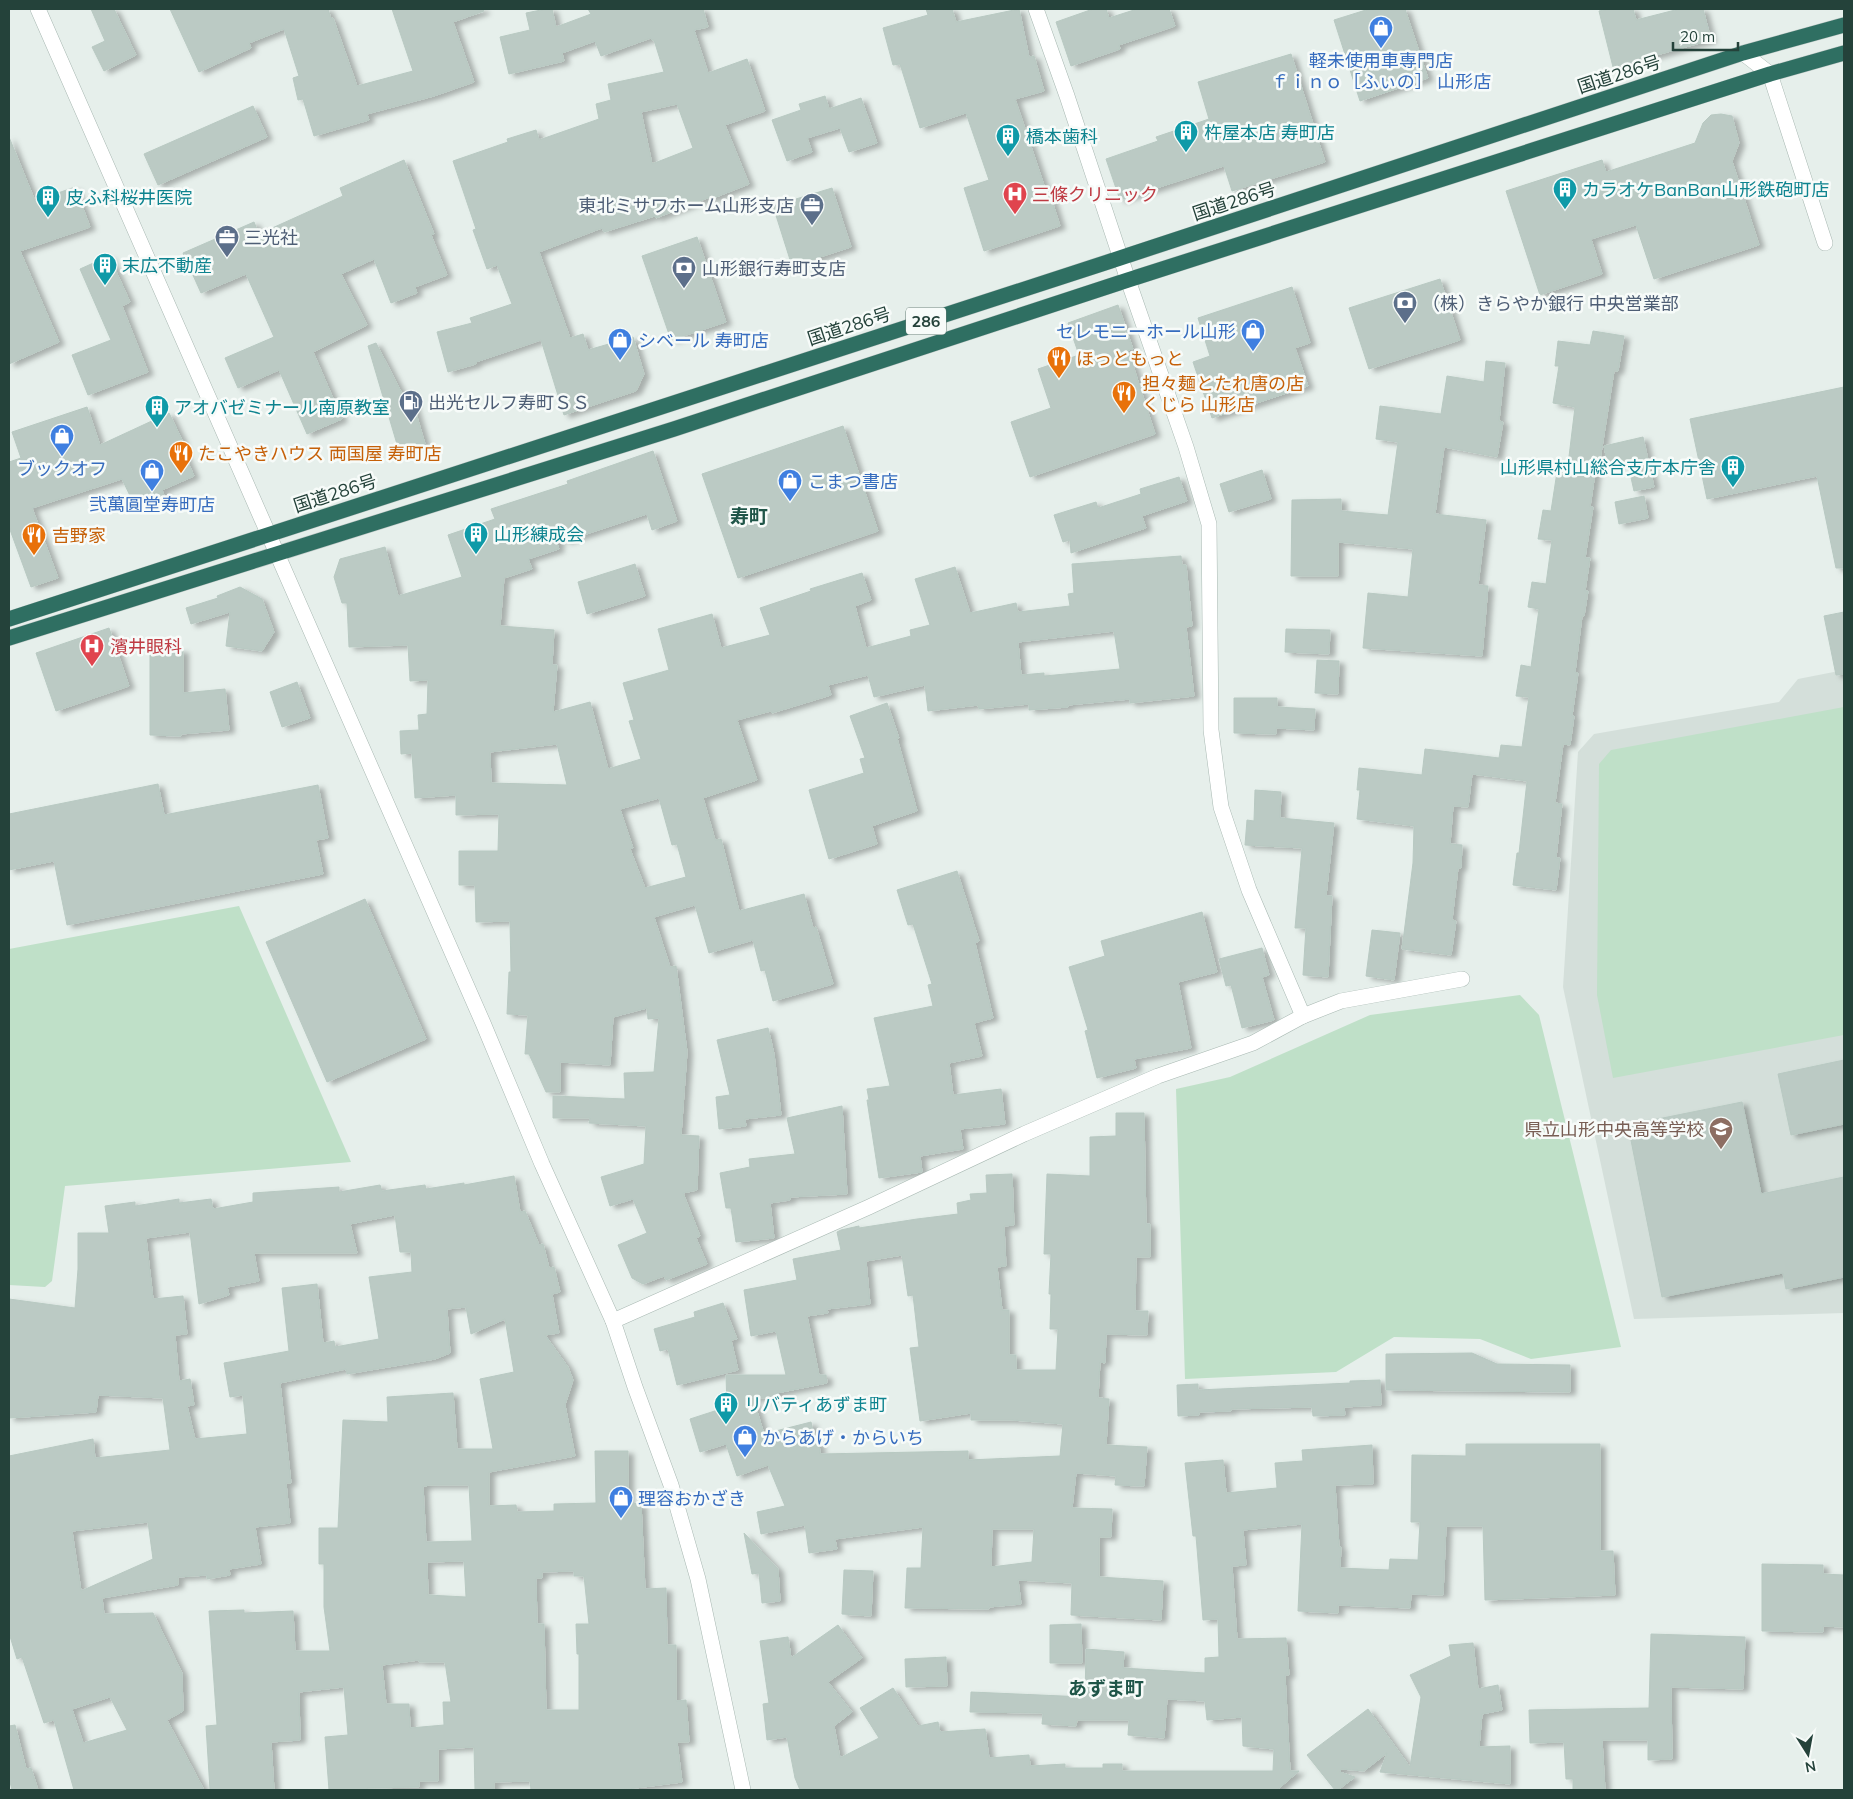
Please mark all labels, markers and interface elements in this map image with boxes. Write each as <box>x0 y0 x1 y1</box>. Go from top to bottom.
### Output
shop icon: 軽未使用車専門店 ｆｉｎｏ［ふぃの］ 山形店 <box>1368 15 1394 49</box>
scale bar <box>1673 20 1738 52</box>
text: 20 m <box>1680 27 1715 46</box>
place label: 軽未使用車専門店 ｆｉｎｏ［ふぃの］ 山形店 <box>1271 49 1491 93</box>
street label: 国道286号 <box>1574 50 1664 98</box>
building icon: 杵屋本店 寿町店 <box>1173 119 1199 153</box>
place label: 杵屋本店 寿町店 <box>1204 121 1335 144</box>
building icon: 橋本歯科 <box>995 123 1021 157</box>
place label: 橋本歯科 <box>1026 125 1098 148</box>
building icon: カラオケBanBan山形鉄砲町店 <box>1552 176 1578 210</box>
street label: 国道286号 <box>1189 177 1279 225</box>
place label: カラオケBanBan山形鉄砲町店 <box>1582 178 1829 201</box>
hospital icon: 三條クリニック <box>1002 181 1028 215</box>
place label: 三條クリニック <box>1032 183 1158 206</box>
building icon: 皮ふ科桜井医院 <box>35 184 61 218</box>
place label: 皮ふ科桜井医院 <box>66 186 192 209</box>
office icon: 東北ミサワホーム山形支店 <box>799 192 825 226</box>
place label: 東北ミサワホーム山形支店 <box>579 194 794 217</box>
office icon: 三光社 <box>214 224 240 258</box>
place label: 三光社 <box>244 226 298 249</box>
building icon: 末広不動産 <box>92 252 118 286</box>
place label: 末広不動産 <box>122 254 212 277</box>
bank icon: 山形銀行寿町支店 <box>671 255 697 289</box>
place label: 山形銀行寿町支店 <box>702 257 846 280</box>
bank icon: （株）きらやか銀行 中央営業部 <box>1392 290 1418 324</box>
place label: （株）きらやか銀行 中央営業部 <box>1422 292 1679 315</box>
street label: 国道286号 <box>804 302 894 350</box>
road number: 286 <box>906 308 946 334</box>
shop icon: セレモニーホール山形 <box>1240 318 1266 352</box>
place label: セレモニーホール山形 <box>1056 320 1236 343</box>
shop icon: シベール 寿町店 <box>607 327 633 361</box>
place label: シベール 寿町店 <box>638 329 769 352</box>
restaurant icon: ほっともっと <box>1046 345 1072 379</box>
place label: ほっともっと <box>1076 347 1184 370</box>
place label: 担々麺とたれ唐の店 くじら 山形店 <box>1142 372 1304 416</box>
restaurant icon: 担々麺とたれ唐の店 くじら 山形店 <box>1111 380 1137 414</box>
fuel station icon: 出光セルフ寿町ＳＳ <box>398 389 424 423</box>
place label: 出光セルフ寿町ＳＳ <box>428 391 590 414</box>
building icon: アオバゼミナール南原教室 <box>144 394 170 428</box>
place label: アオバゼミナール南原教室 <box>174 396 390 419</box>
shop icon: ブックオフ <box>49 423 75 457</box>
restaurant icon: たこやきハウス 両国屋 寿町店 <box>168 440 194 474</box>
place label: たこやきハウス 両国屋 寿町店 <box>198 442 441 465</box>
building icon: 山形県村山総合支庁本庁舎 <box>1720 454 1746 488</box>
place label: 山形県村山総合支庁本庁舎 <box>1500 456 1716 479</box>
place label: ブックオフ <box>17 457 107 480</box>
shop icon: 弐萬圓堂寿町店 <box>139 458 165 492</box>
shop icon: こまつ書店 <box>777 468 803 502</box>
street label: 国道286号 <box>290 469 380 517</box>
place label: こまつ書店 <box>808 470 898 493</box>
place label: 弐萬圓堂寿町店 <box>89 493 215 516</box>
district label: 寿町 <box>730 504 768 528</box>
building icon: 山形練成会 <box>463 521 489 555</box>
restaurant icon: 吉野家 <box>21 522 47 556</box>
place label: 山形練成会 <box>494 523 584 546</box>
place label: 吉野家 <box>52 524 106 547</box>
hospital icon: 濱井眼科 <box>79 633 105 667</box>
place label: 濱井眼科 <box>110 635 182 658</box>
school or university icon: 県立山形中央高等学校 <box>1708 1116 1734 1150</box>
place label: 県立山形中央高等学校 <box>1524 1118 1704 1141</box>
building icon: リバティあずま町 <box>713 1391 739 1425</box>
place label: リバティあずま町 <box>744 1393 887 1416</box>
shop icon: からあげ・からいち <box>732 1424 758 1458</box>
place label: からあげ・からいち <box>762 1426 924 1449</box>
shop icon: 理容おかざき <box>608 1485 634 1519</box>
place label: 理容おかざき <box>638 1487 746 1510</box>
district label: あずま町 <box>1068 1676 1144 1700</box>
north arrow <box>1783 1729 1833 1779</box>
text: N <box>1804 1757 1817 1777</box>

